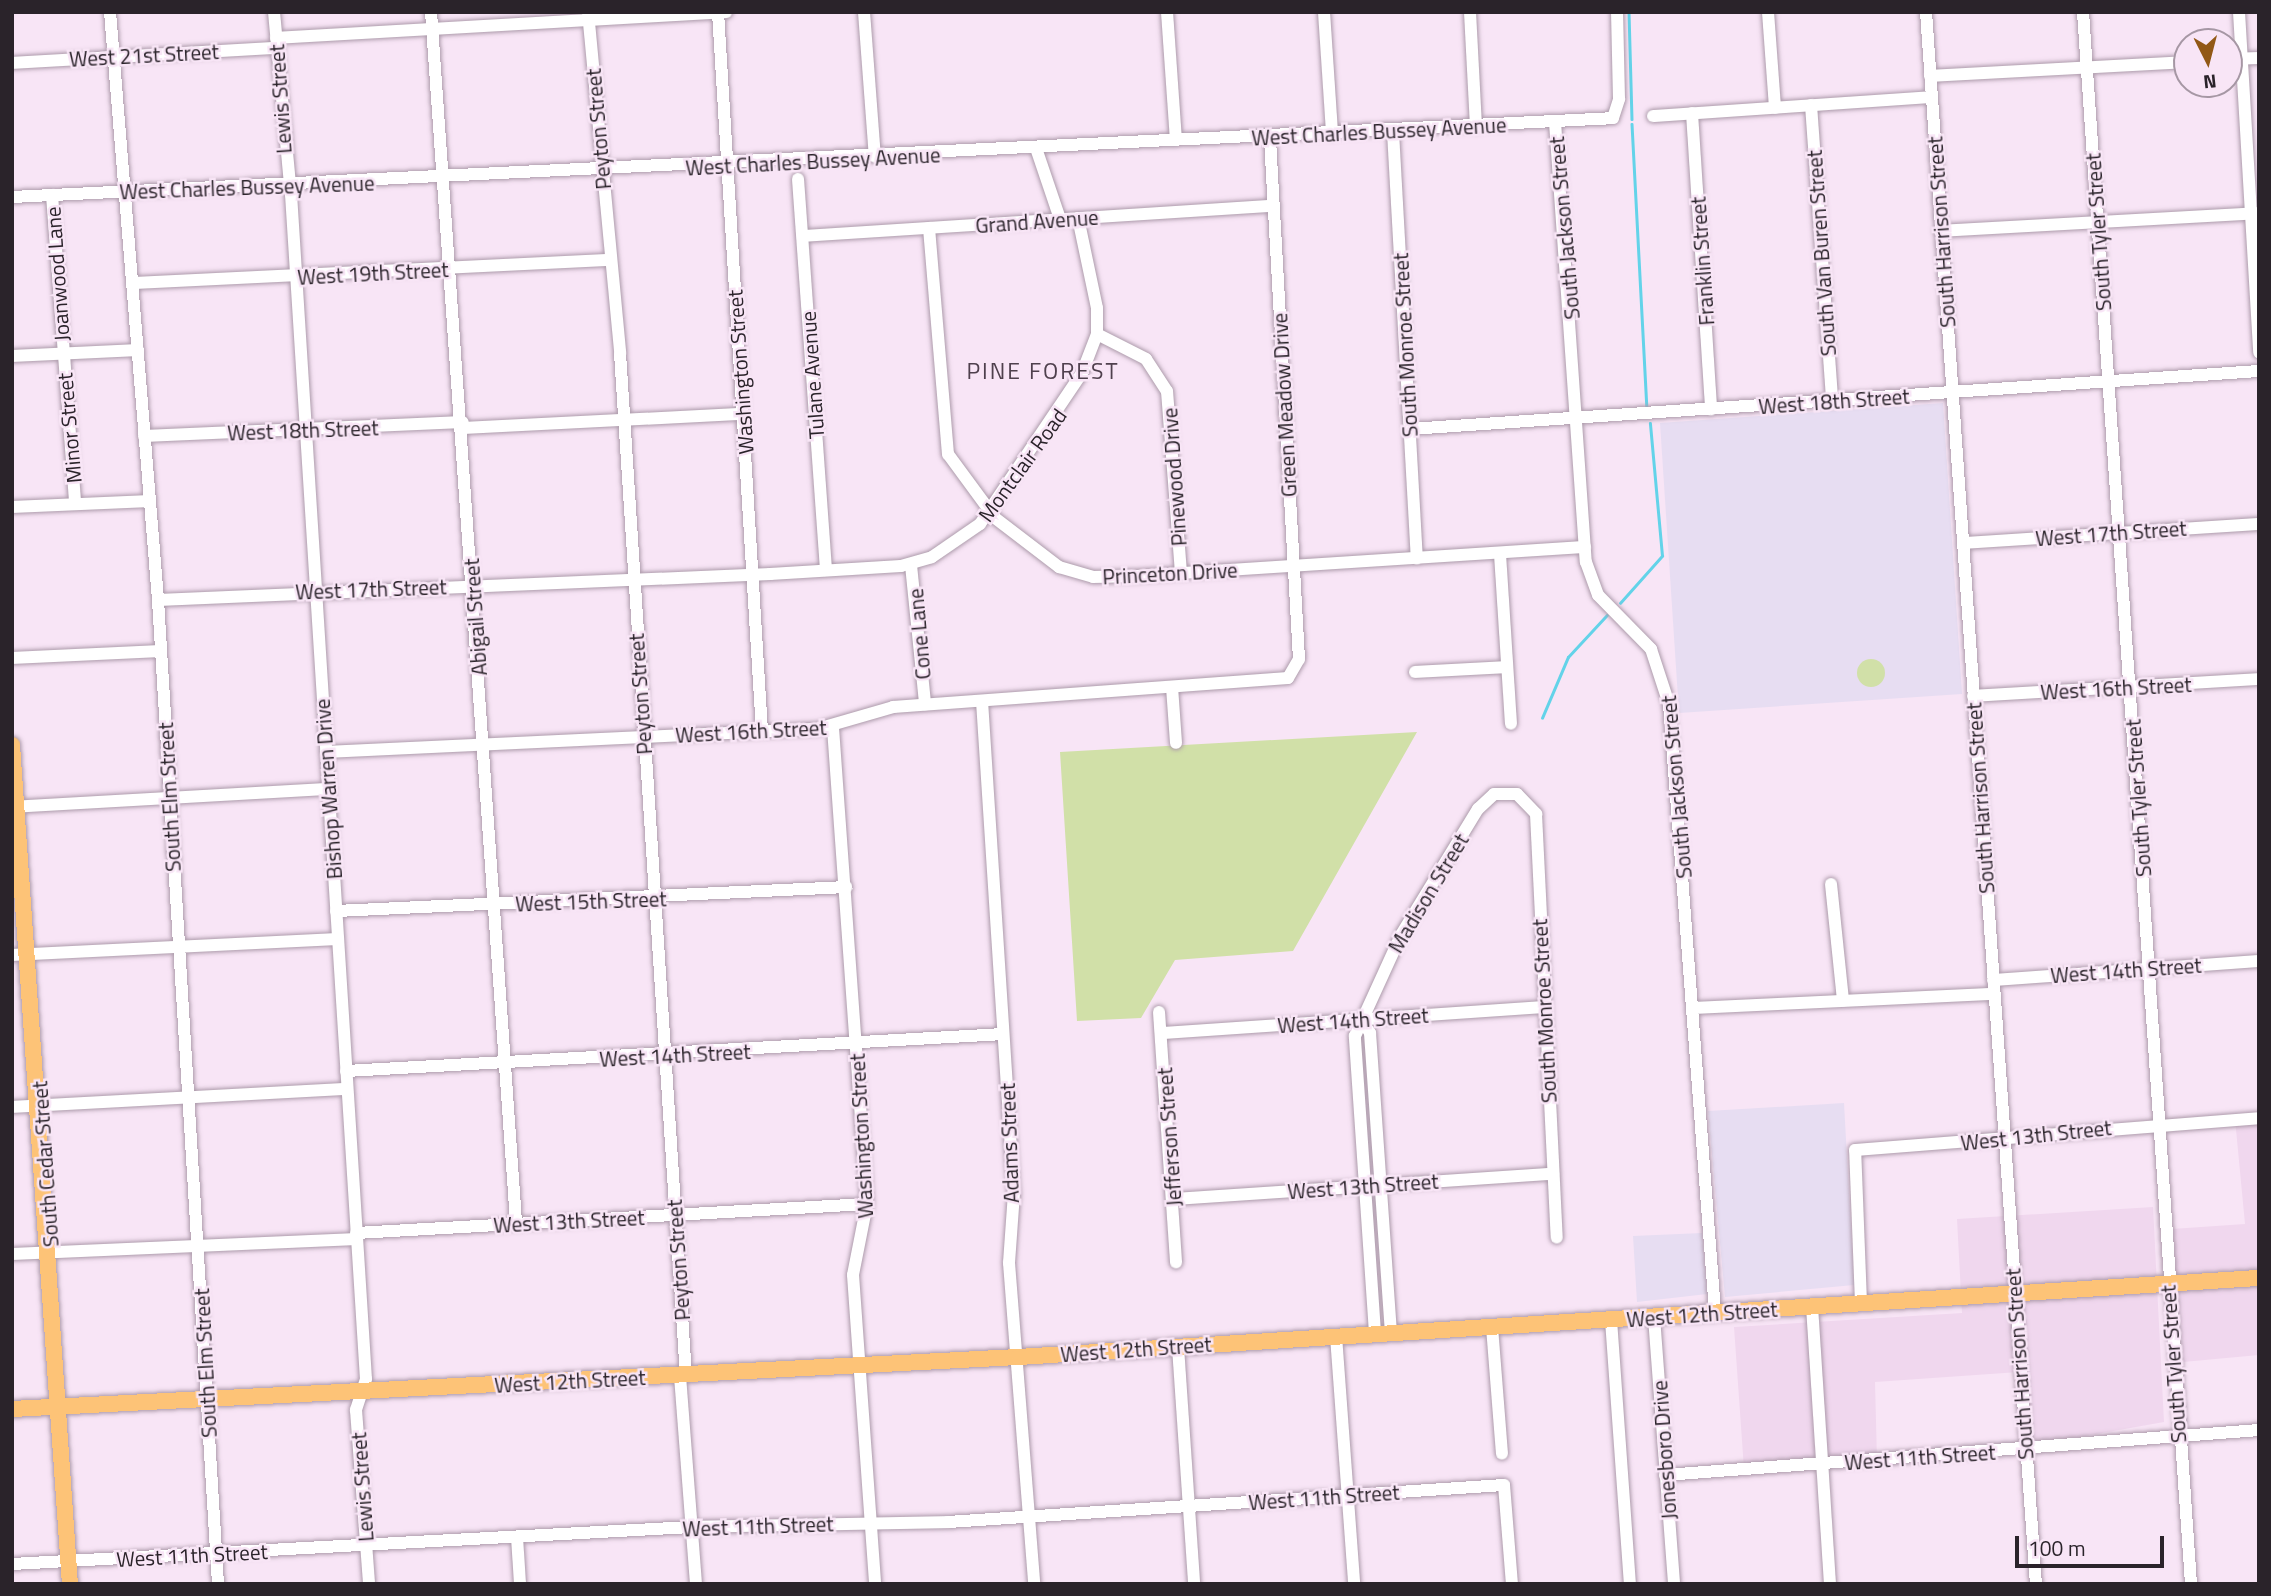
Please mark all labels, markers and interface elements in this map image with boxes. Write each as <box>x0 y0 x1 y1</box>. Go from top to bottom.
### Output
north arrow <box>2173 28 2243 98</box>
street label: West 21st Street <box>68 38 220 72</box>
street label: Lewis Street <box>264 43 296 155</box>
street label: Peyton Street <box>580 67 616 191</box>
text: N <box>2202 67 2218 98</box>
street label: West Charles Bussey Avenue <box>1251 112 1507 150</box>
street label: South Jackson Street <box>1543 135 1585 321</box>
street label: South Harrison Street <box>1922 136 1960 328</box>
street label: West Charles Bussey Avenue <box>685 142 941 180</box>
street label: South Van Buren Street <box>1801 149 1841 357</box>
street label: South Tyler Street <box>2080 152 2116 312</box>
street label: West Charles Bussey Avenue <box>119 170 375 204</box>
street label: Franklin Street <box>1685 196 1719 326</box>
street label: Grand Avenue <box>975 204 1099 238</box>
street label: Joanwood Lane <box>40 206 74 342</box>
street label: South Monroe Street <box>1388 252 1422 438</box>
street label: West 19th Street <box>297 256 449 290</box>
street label: Washington Street <box>722 289 758 455</box>
street label: Tulane Avenue <box>795 310 829 440</box>
street label: Green Meadow Drive <box>1267 312 1301 498</box>
district label: PINE FOREST <box>968 357 1118 385</box>
street label: Minor Street <box>52 372 86 484</box>
street label: West 18th Street <box>1758 383 1910 419</box>
street label: Montclair Road <box>973 404 1071 526</box>
street label: Pinewood Drive <box>1157 407 1191 547</box>
street label: West 18th Street <box>227 415 379 445</box>
street label: West 17th Street <box>2035 515 2187 551</box>
street label: Abigail Street <box>458 557 492 677</box>
street label: Princeton Drive <box>1102 557 1238 589</box>
street label: West 17th Street <box>295 574 447 604</box>
street label: Cone Lane <box>902 587 936 681</box>
street label: Peyton Street <box>623 633 657 755</box>
street label: West 16th Street <box>2040 671 2192 705</box>
street label: South Jackson Street <box>1655 694 1697 880</box>
street label: Bishop Warren Drive <box>309 698 347 880</box>
street label: South Harrison Street <box>1961 702 1999 894</box>
street label: West 16th Street <box>675 714 827 748</box>
street label: South Tyler Street <box>2120 718 2156 878</box>
street label: South Elm Street <box>153 722 185 872</box>
street label: Madison Street <box>1382 829 1474 957</box>
street label: West 15th Street <box>515 886 667 916</box>
street label: South Monroe Street <box>1527 918 1561 1104</box>
street label: West 14th Street <box>2050 952 2202 988</box>
street label: West 14th Street <box>1277 1002 1429 1038</box>
street label: West 14th Street <box>599 1038 751 1072</box>
street label: Washington Street <box>844 1053 878 1219</box>
street label: Jefferson Street <box>1152 1067 1186 1207</box>
street label: South Cedar Street <box>27 1080 63 1248</box>
street label: Adams Street <box>994 1083 1024 1203</box>
street label: West 13th Street <box>1959 1115 2113 1155</box>
street label: West 13th Street <box>1287 1168 1439 1204</box>
street label: Peyton Street <box>661 1199 695 1321</box>
street label: West 13th Street <box>493 1204 645 1238</box>
street label: South Harrison Street <box>2000 1268 2038 1460</box>
street label: South Tyler Street <box>2155 1284 2191 1444</box>
street label: South Elm Street <box>189 1288 221 1438</box>
street label: West 12th Street <box>1626 1296 1778 1332</box>
street label: West 12th Street <box>1060 1331 1212 1367</box>
street label: West 12th Street <box>494 1364 646 1398</box>
street label: Jonesboro Drive <box>1647 1380 1681 1520</box>
street label: Lewis Street <box>346 1431 378 1543</box>
street label: West 11th Street <box>1844 1439 1996 1475</box>
street label: West 11th Street <box>1248 1479 1400 1515</box>
street label: West 11th Street <box>682 1511 834 1541</box>
scale bar <box>2019 1522 2168 1566</box>
text: 100 m <box>2028 1532 2085 1564</box>
street label: West 11th Street <box>116 1538 268 1572</box>

